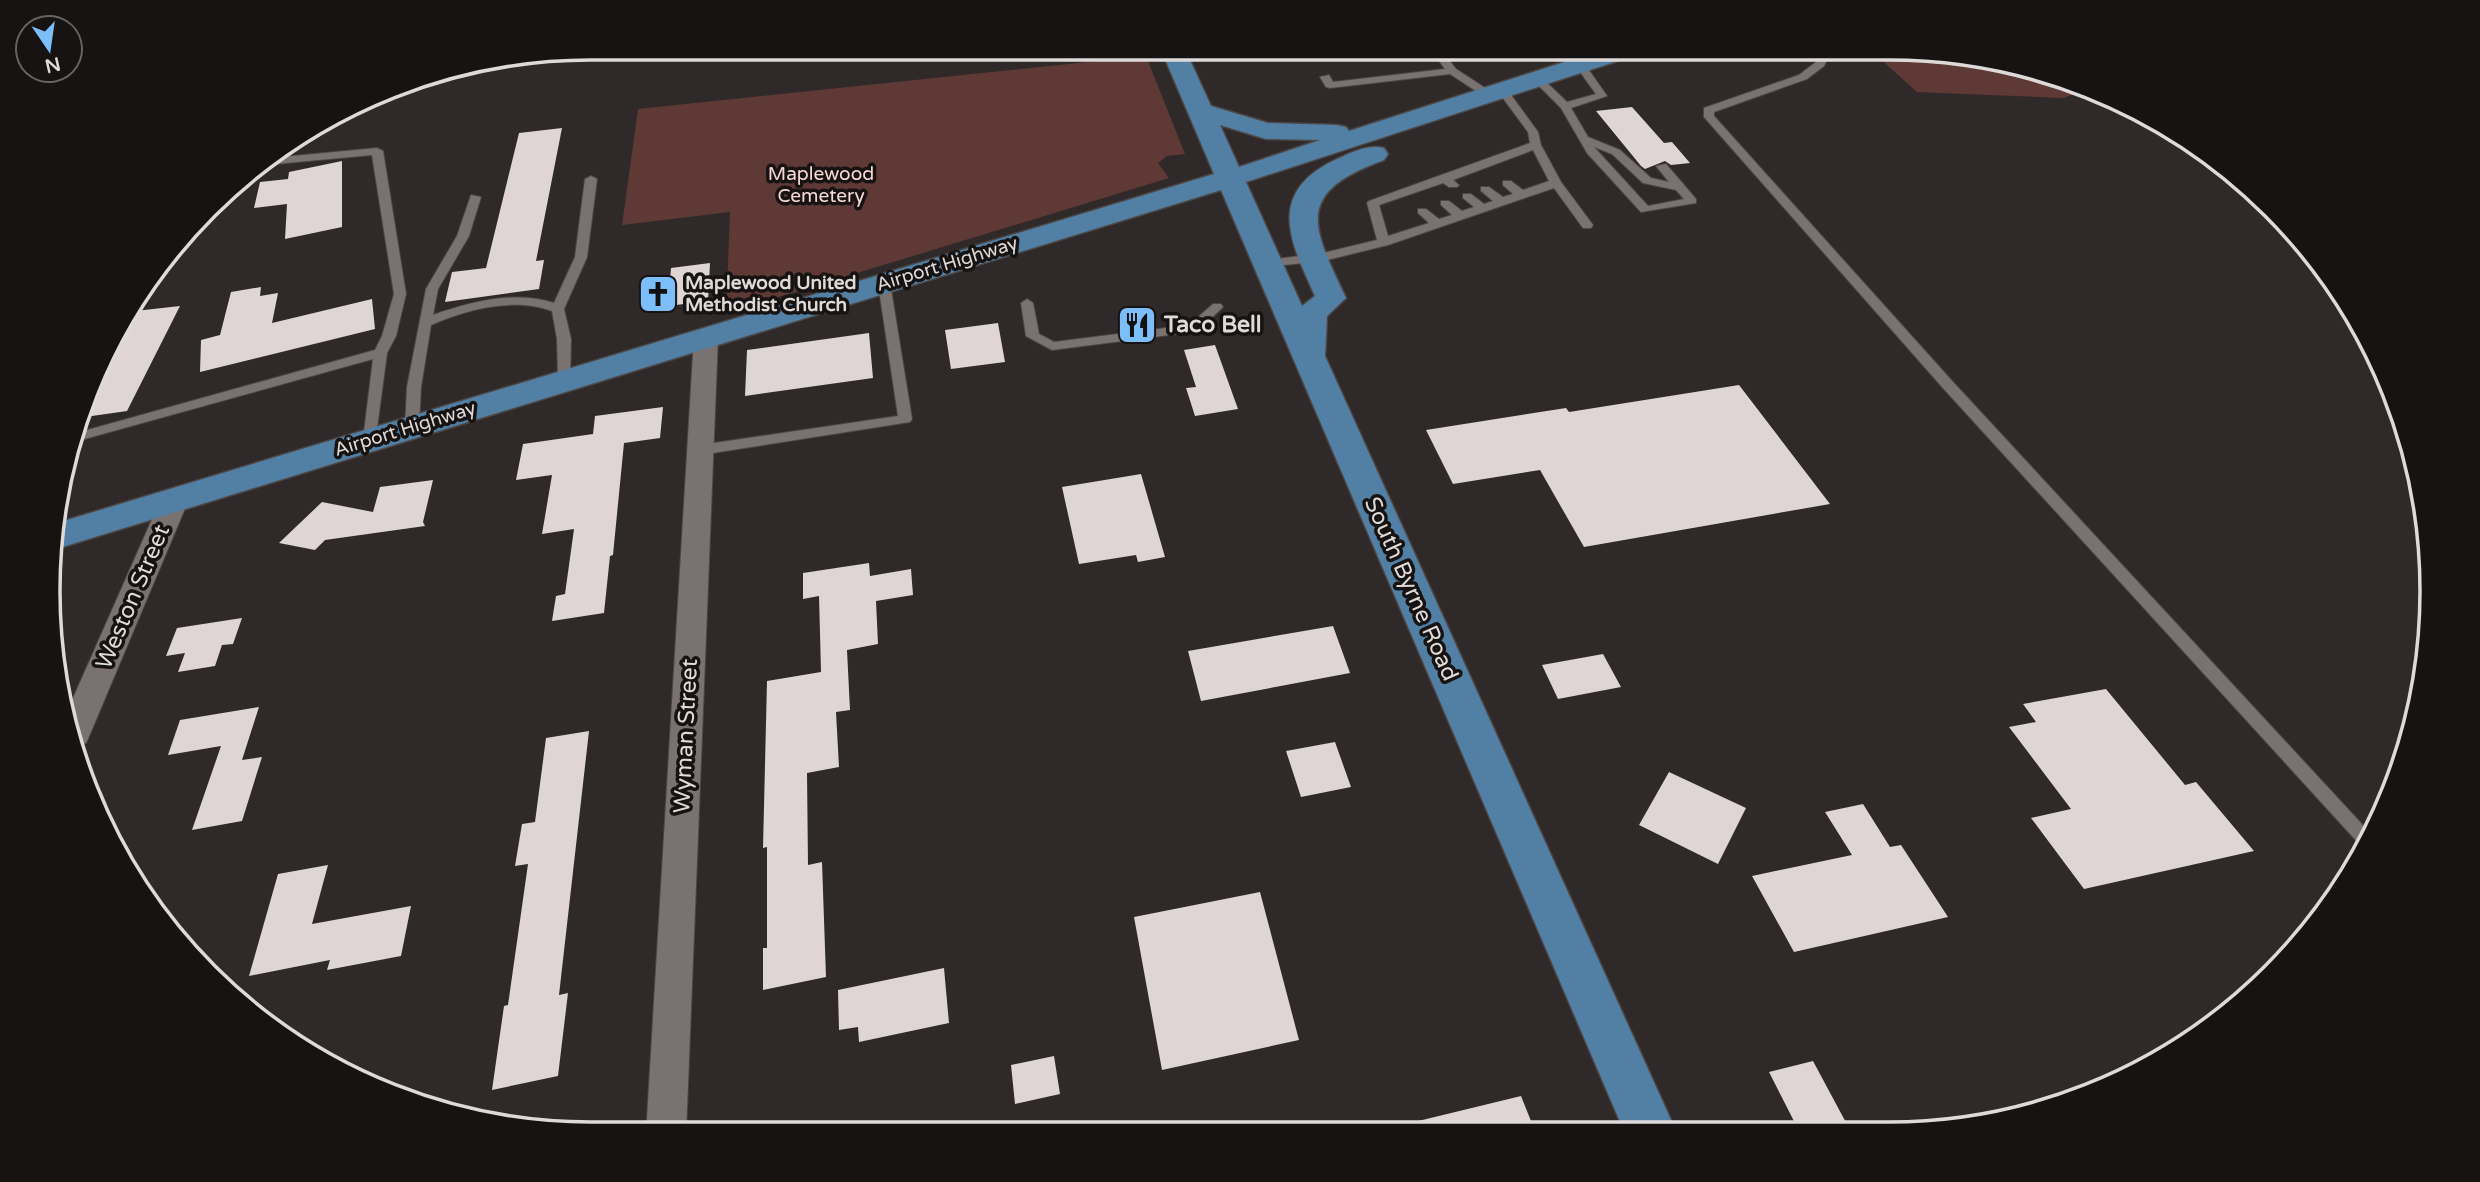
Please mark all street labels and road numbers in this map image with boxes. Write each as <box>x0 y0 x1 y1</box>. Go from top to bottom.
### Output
street label: Airport Highway <box>873 232 1021 296</box>
street label: Airport Highway <box>331 397 479 461</box>
street label: South Byrne Road <box>1358 493 1464 685</box>
street label: Weston Street <box>90 520 176 674</box>
street label: Wyman Street <box>668 658 704 814</box>

